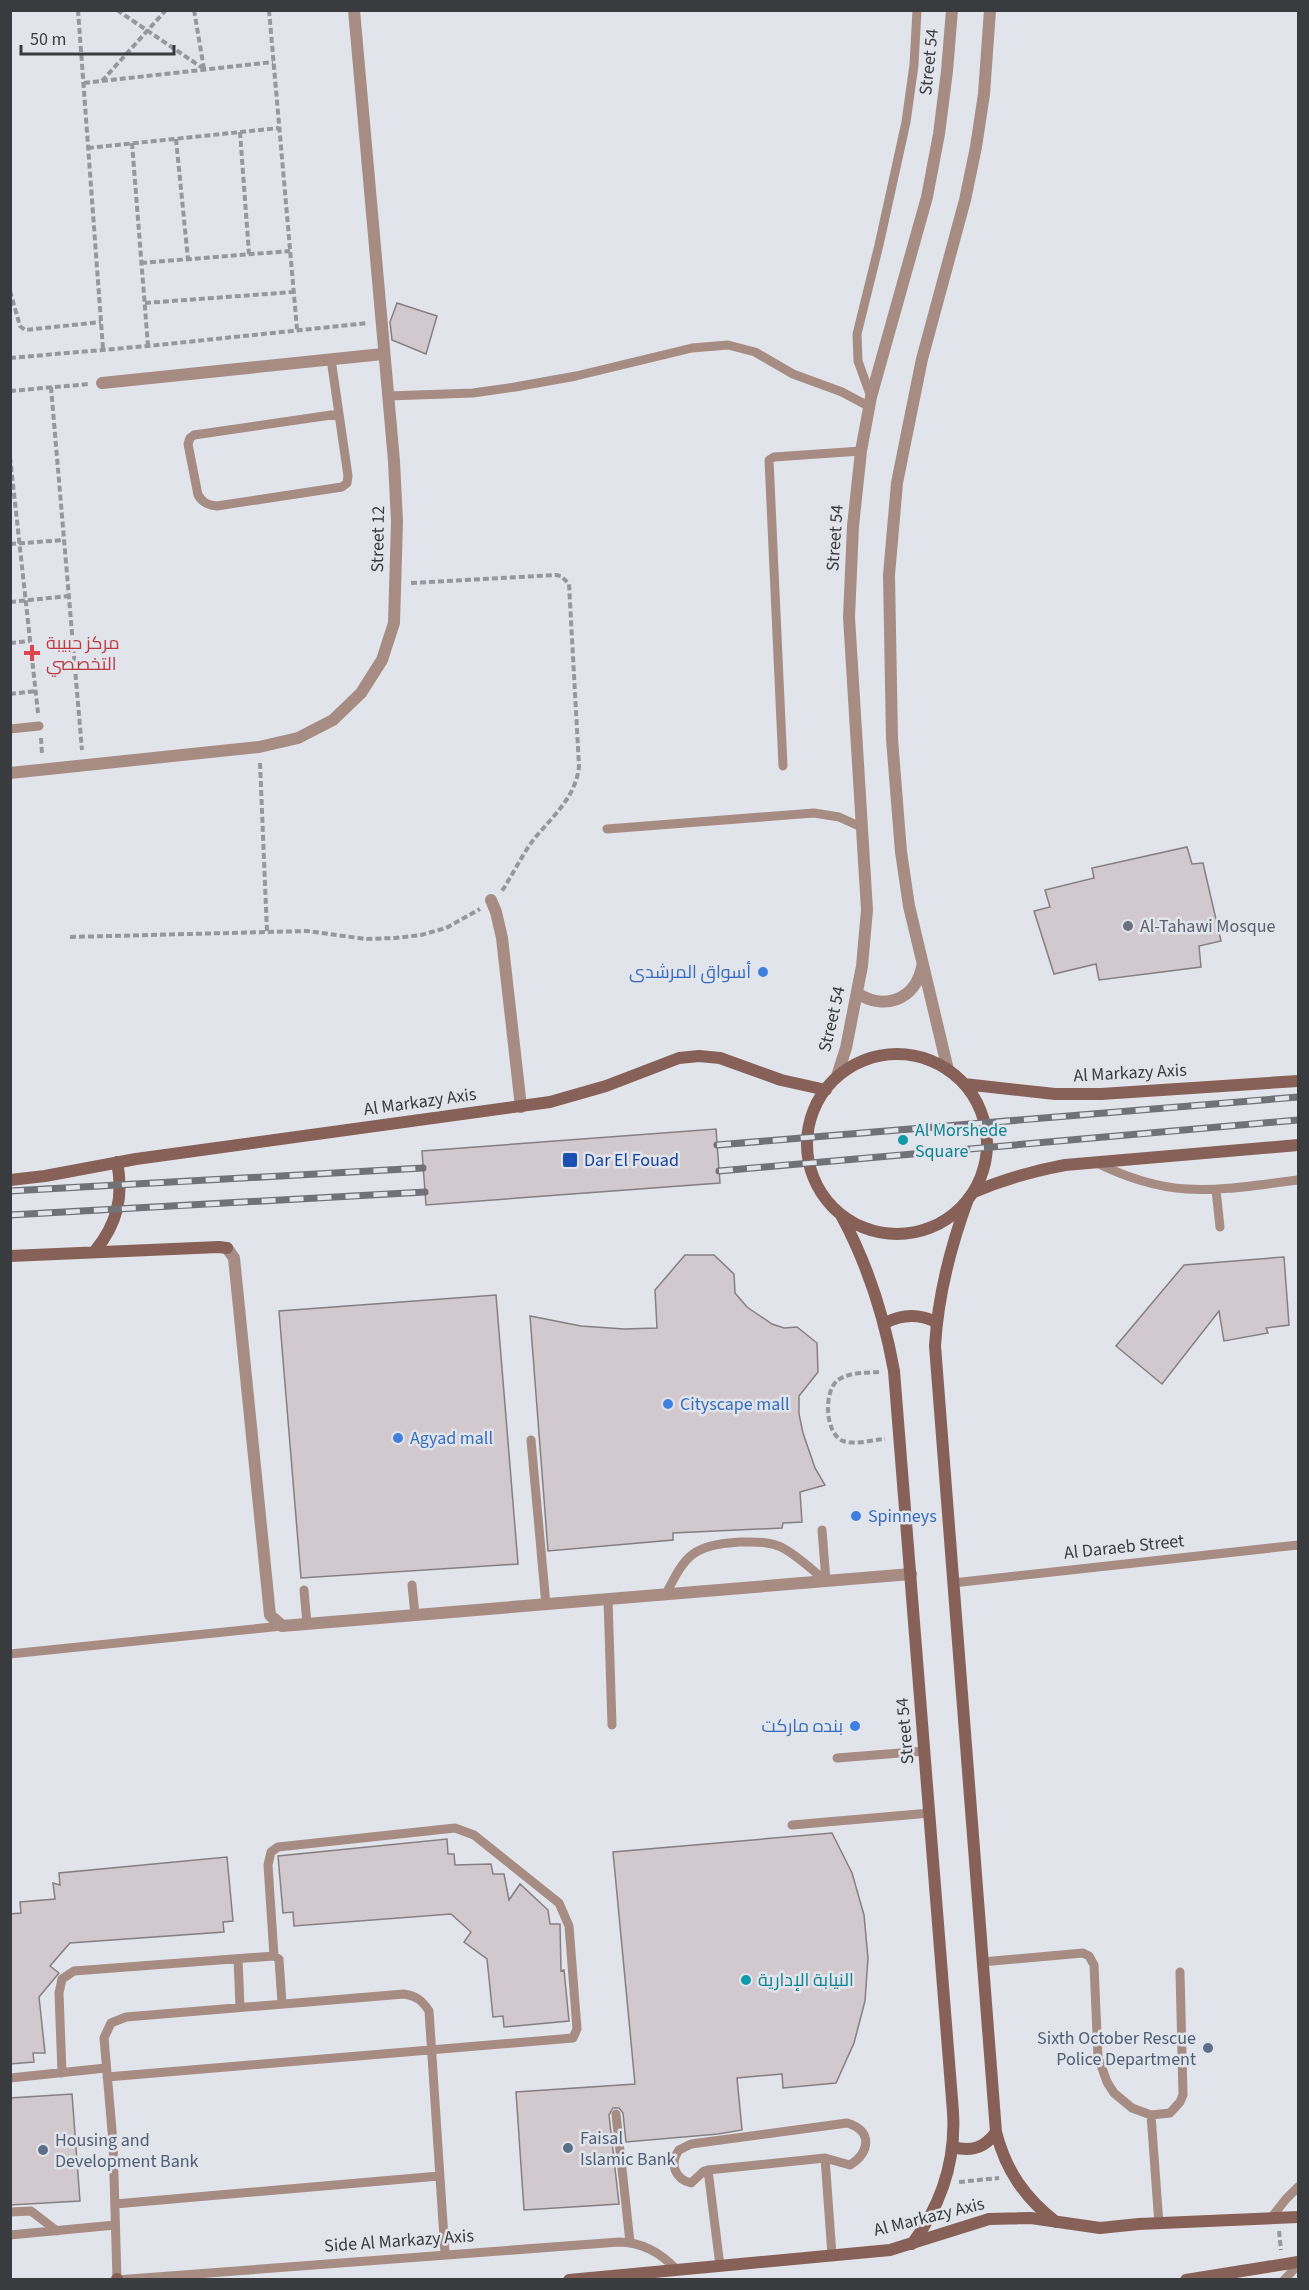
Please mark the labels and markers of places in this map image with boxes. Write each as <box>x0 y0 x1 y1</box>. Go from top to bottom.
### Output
place label: مركز حبيبة التخصصي <box>46 631 119 677</box>
marker: مركز حبيبة التخصصي <box>23 644 41 662</box>
place label: Al-Tahawi Mosque <box>1140 914 1275 939</box>
marker: Al-Tahawi Mosque <box>1121 919 1135 933</box>
place label: أسواق المرشدى <box>629 960 751 985</box>
marker: أسواق المرشدى <box>756 965 770 979</box>
place label: Al Morshede Square <box>915 1118 1007 1164</box>
marker: Al Morshede Square <box>896 1133 910 1147</box>
place label: Dar El Fouad <box>584 1148 679 1173</box>
marker: Dar El Fouad <box>561 1151 579 1169</box>
place label: Cityscape mall <box>680 1392 790 1417</box>
marker: Cityscape mall <box>661 1397 675 1411</box>
place label: Agyad mall <box>410 1426 493 1451</box>
marker: Agyad mall <box>391 1431 405 1445</box>
place label: Spinneys <box>868 1504 937 1529</box>
marker: Spinneys <box>849 1509 863 1523</box>
place label: بنده ماركت <box>762 1714 843 1739</box>
marker: بنده ماركت <box>848 1719 862 1733</box>
place label: النيابة الإدارية <box>758 1968 854 1993</box>
marker: النيابة الإدارية <box>739 1973 753 1987</box>
place label: Sixth October Rescue Police Department <box>1037 2026 1196 2072</box>
marker: Sixth October Rescue Police Department <box>1201 2041 1215 2055</box>
place label: Faisal Islamic Bank <box>580 2126 676 2172</box>
place label: Housing and Development Bank <box>55 2128 199 2174</box>
marker: Faisal Islamic Bank <box>561 2141 575 2155</box>
marker: Housing and Development Bank <box>36 2143 50 2157</box>

